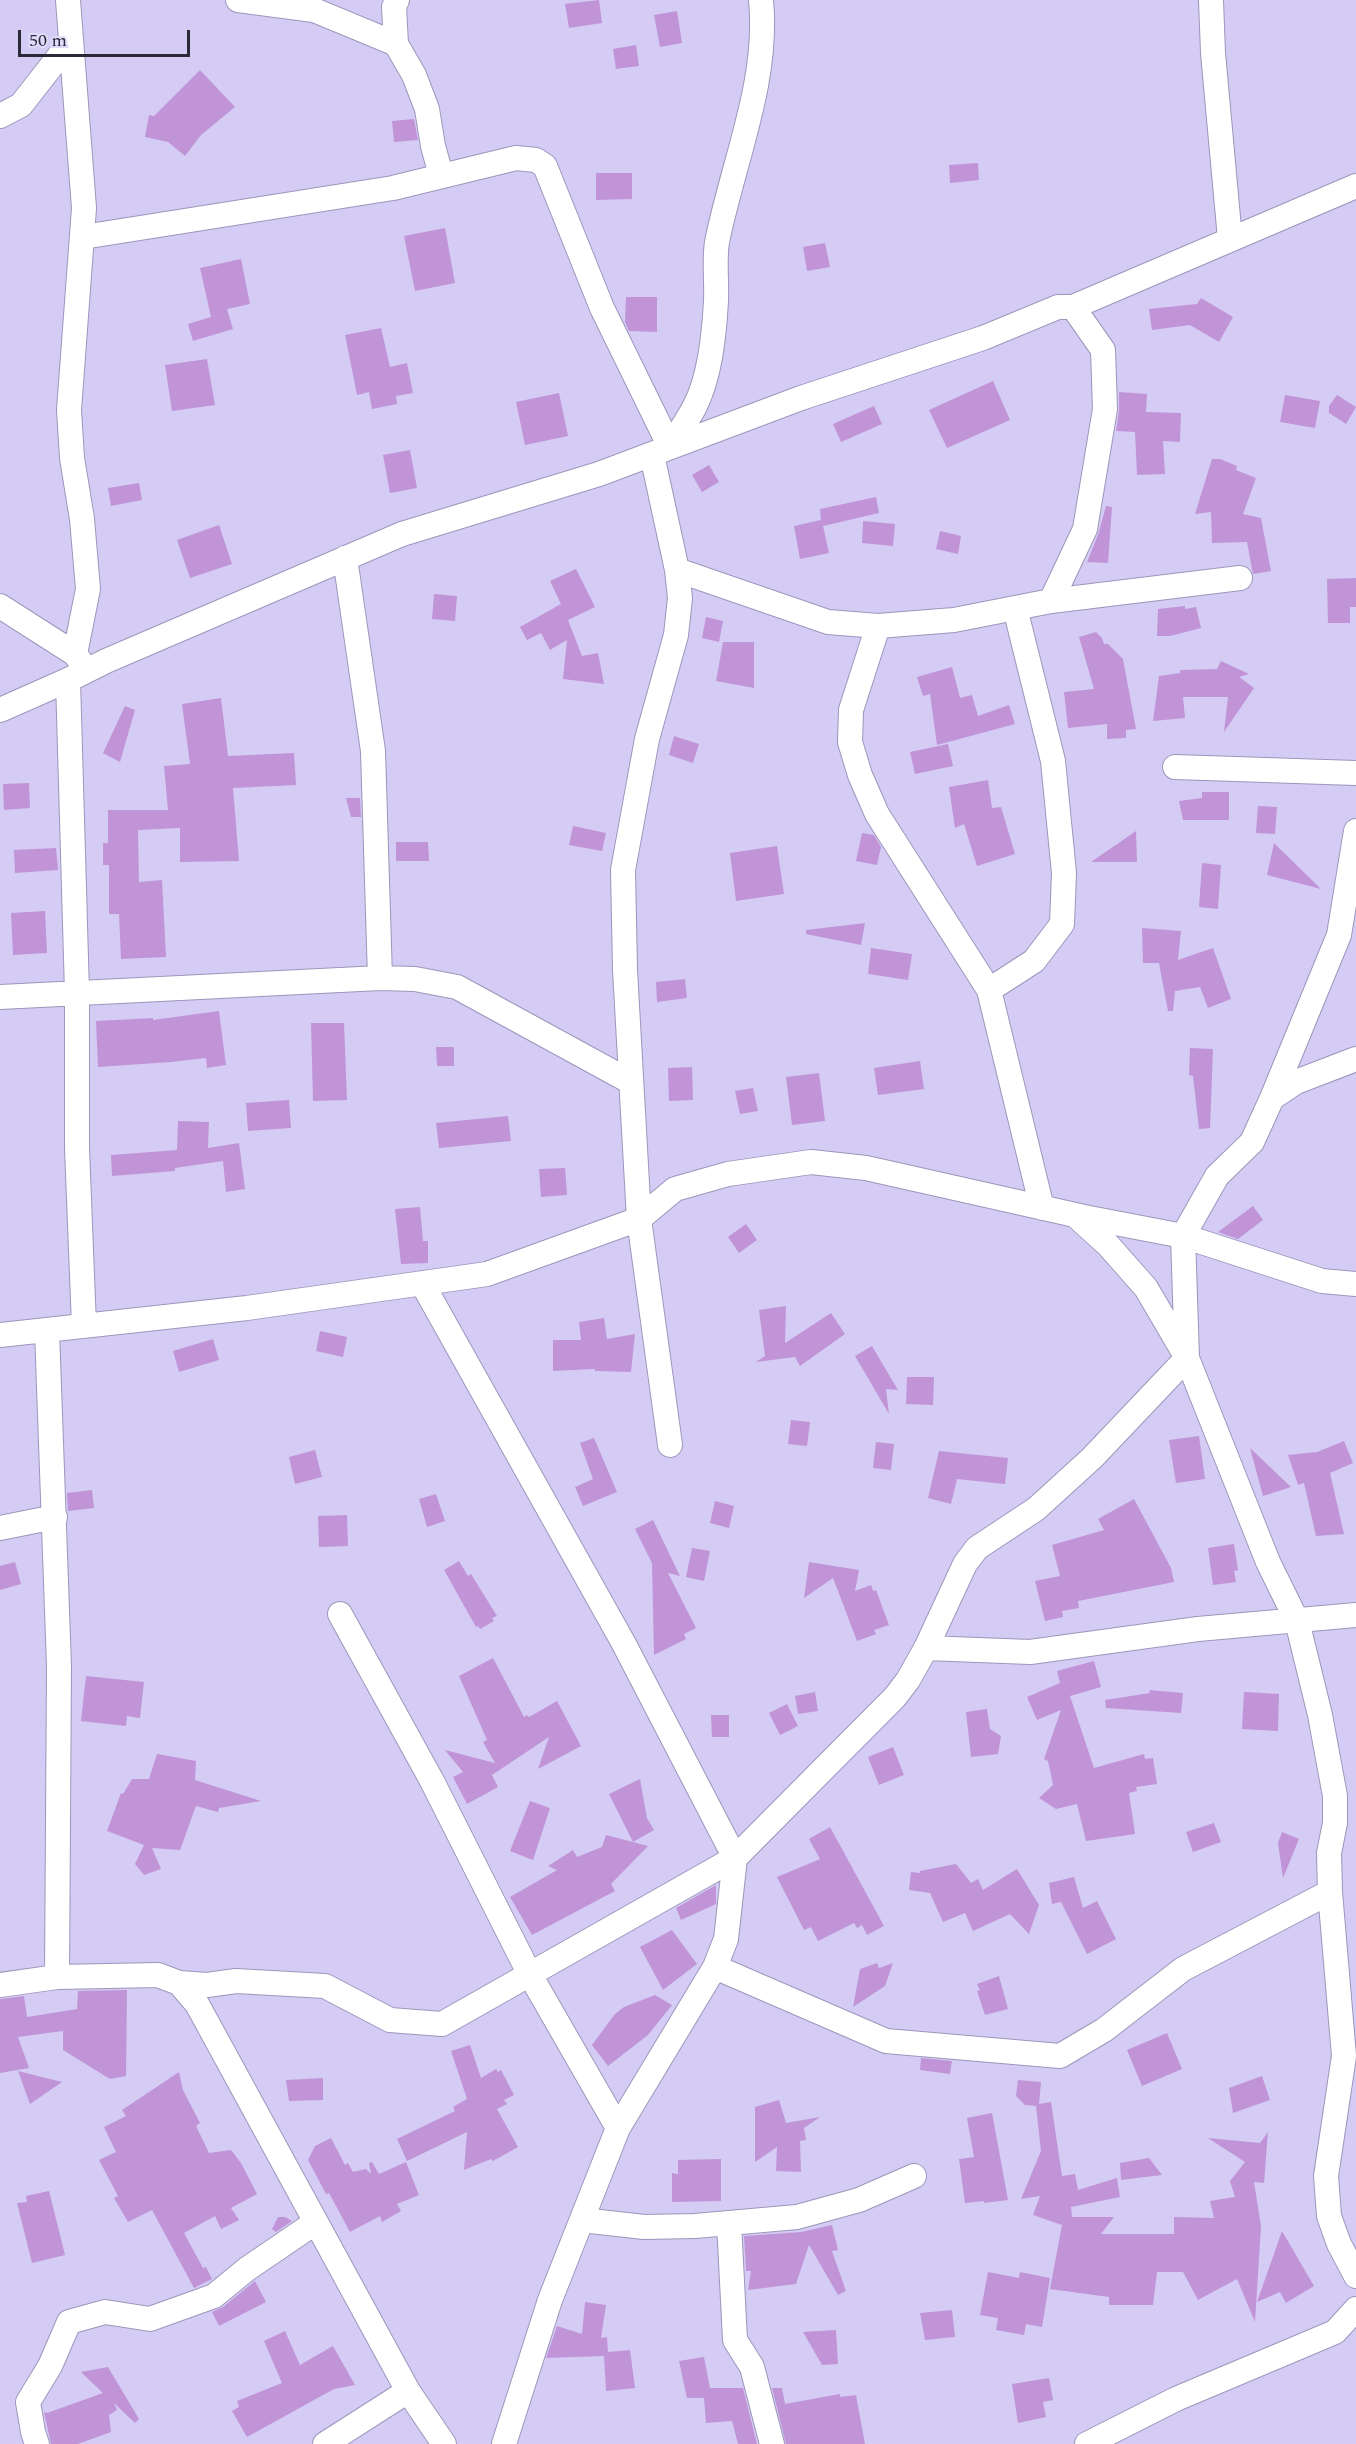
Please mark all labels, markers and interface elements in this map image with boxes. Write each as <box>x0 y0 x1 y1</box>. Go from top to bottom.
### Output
scale bar <box>21 18 194 56</box>
text: 50 m <box>29 27 67 54</box>

